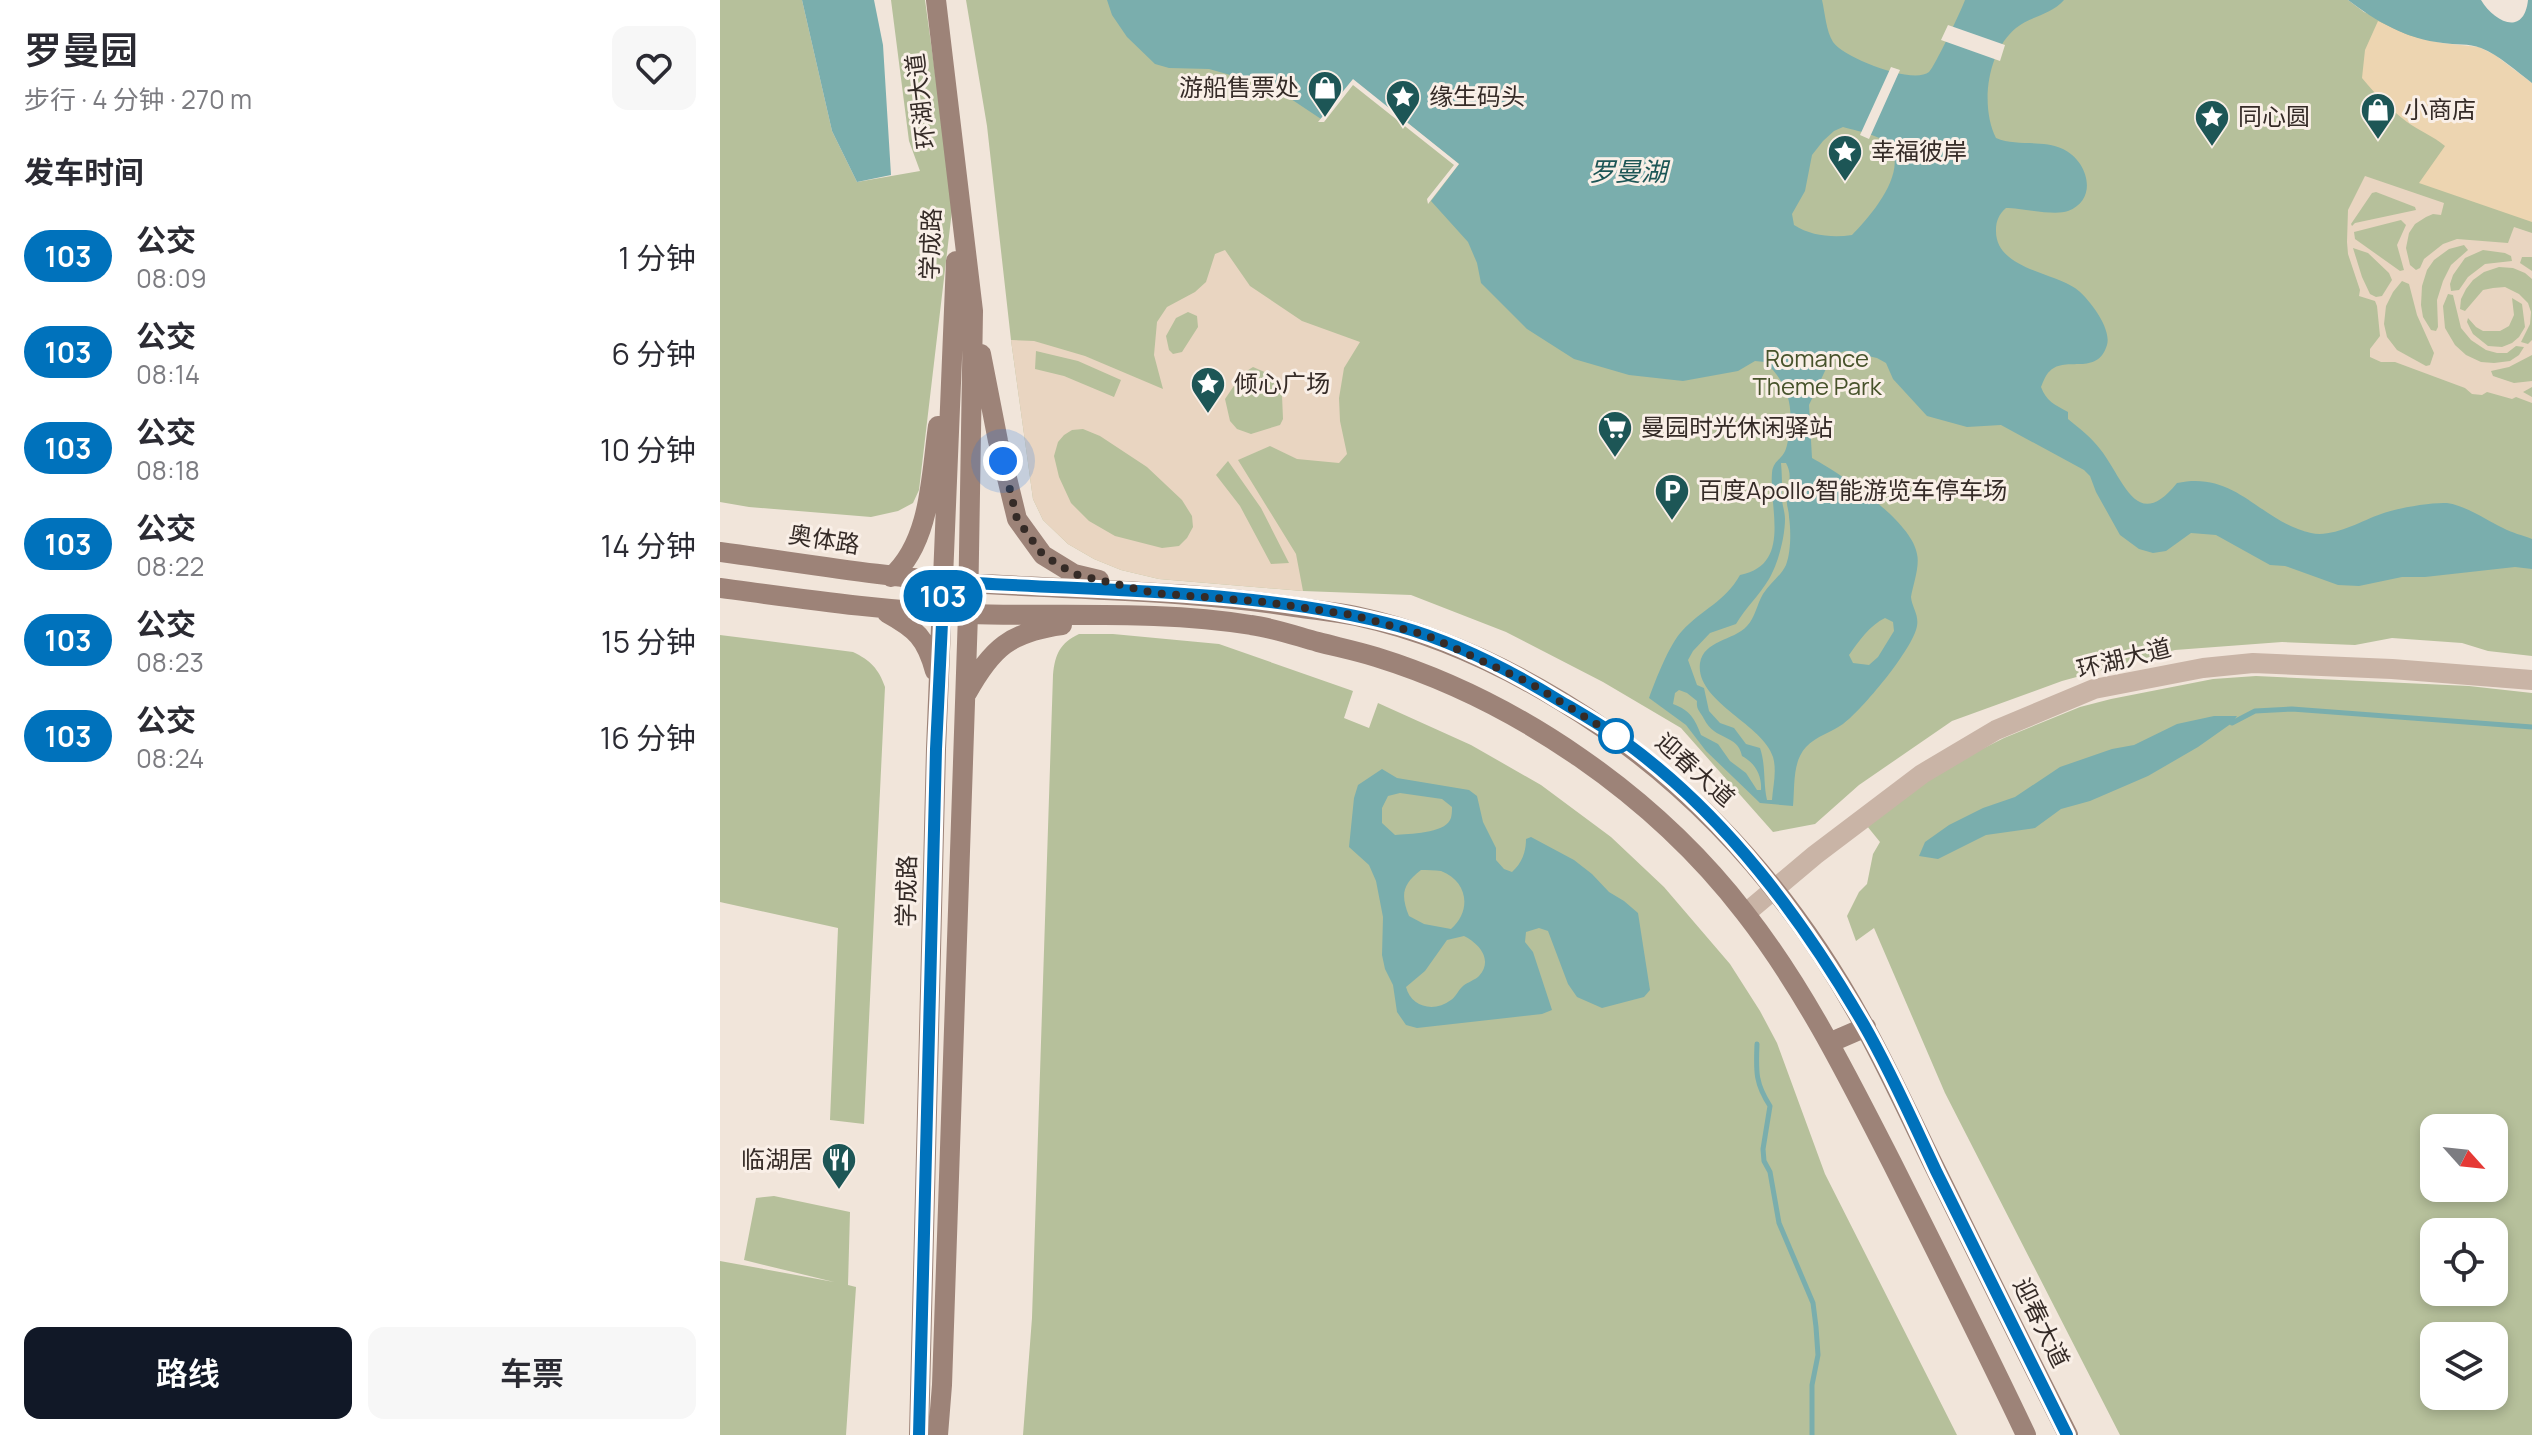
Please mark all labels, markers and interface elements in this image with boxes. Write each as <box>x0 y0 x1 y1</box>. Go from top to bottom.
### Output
text: 罗曼园 <box>24 23 138 75</box>
button: heart <box>612 26 696 110</box>
street label: 环湖大道 <box>897 52 942 151</box>
shop icon: 游船售票处 <box>1306 69 1344 119</box>
place label: 游船售票处 <box>1179 70 1299 103</box>
place icon: 缘生码头 <box>1384 78 1422 128</box>
place label: 缘生码头 <box>1429 79 1525 112</box>
text: 步行 · 4 分钟 · 270 m <box>24 81 252 117</box>
shop icon: 小商店 <box>2359 91 2397 141</box>
place label: 小商店 <box>2404 92 2476 125</box>
place icon: 同心圆 <box>2193 98 2231 148</box>
place label: 同心圆 <box>2238 99 2310 132</box>
place icon: 幸福彼岸 <box>1826 133 1864 183</box>
place label: 幸福彼岸 <box>1871 134 1967 167</box>
text: 发车时间 <box>24 151 144 192</box>
water label: 罗曼湖 <box>1589 153 1671 189</box>
street label: 学成路 <box>912 207 947 281</box>
text: 公交 <box>136 219 196 260</box>
text: 103 <box>45 237 91 275</box>
text: 1 分钟 <box>618 237 696 278</box>
text: 08:09 <box>136 260 207 296</box>
text: 公交 <box>136 315 196 356</box>
text: 103 <box>45 333 91 371</box>
text: 6 分钟 <box>611 333 696 374</box>
park label: Romance Theme Park <box>1752 341 1883 402</box>
text: 08:14 <box>136 356 200 392</box>
place icon: 倾心广场 <box>1189 365 1227 415</box>
place label: 倾心广场 <box>1234 366 1330 399</box>
supermarket icon: 曼园时光休闲驿站 <box>1596 409 1634 459</box>
place label: 曼园时光休闲驿站 <box>1641 410 1833 443</box>
text: 公交 <box>136 411 196 452</box>
text: 103 <box>45 429 91 467</box>
text: 10 分钟 <box>600 429 696 470</box>
your location <box>983 441 1023 481</box>
text: 08:18 <box>136 452 200 488</box>
parking icon: 百度Apollo智能游览车停车场 <box>1653 472 1691 522</box>
place label: 百度Apollo智能游览车停车场 <box>1698 473 2007 506</box>
text: 公交 <box>136 507 196 548</box>
street label: 奥体路 <box>786 517 862 560</box>
text: 103 <box>45 525 91 563</box>
text: 14 分钟 <box>601 525 696 566</box>
text: 08:22 <box>136 548 204 584</box>
line badge: 103 <box>897 570 989 622</box>
text: 103 <box>920 577 966 615</box>
text: 公交 <box>136 603 196 644</box>
text: 103 <box>45 621 91 659</box>
text: 15 分钟 <box>601 621 696 662</box>
street label: 环湖大道 <box>2073 630 2174 685</box>
text: 08:23 <box>136 644 204 680</box>
text: 公交 <box>136 699 196 740</box>
text: 103 <box>45 717 91 755</box>
text: 16 分钟 <box>600 717 696 758</box>
unlabelled marker <box>1599 719 1633 753</box>
street label: 迎春大道 <box>1649 725 1743 813</box>
text: 08:24 <box>136 740 204 776</box>
street label: 学成路 <box>888 855 923 927</box>
north arrow <box>2420 1114 2508 1202</box>
map controls <box>2420 1114 2508 1410</box>
restaurant icon: 临湖居 <box>820 1141 858 1191</box>
place label: 临湖居 <box>741 1142 813 1175</box>
button: locate <box>2420 1218 2508 1306</box>
street label: 迎春大道 <box>2006 1272 2078 1373</box>
button: layers <box>2420 1322 2508 1410</box>
button: 路线 <box>24 1327 352 1419</box>
button: 车票 <box>368 1327 696 1419</box>

